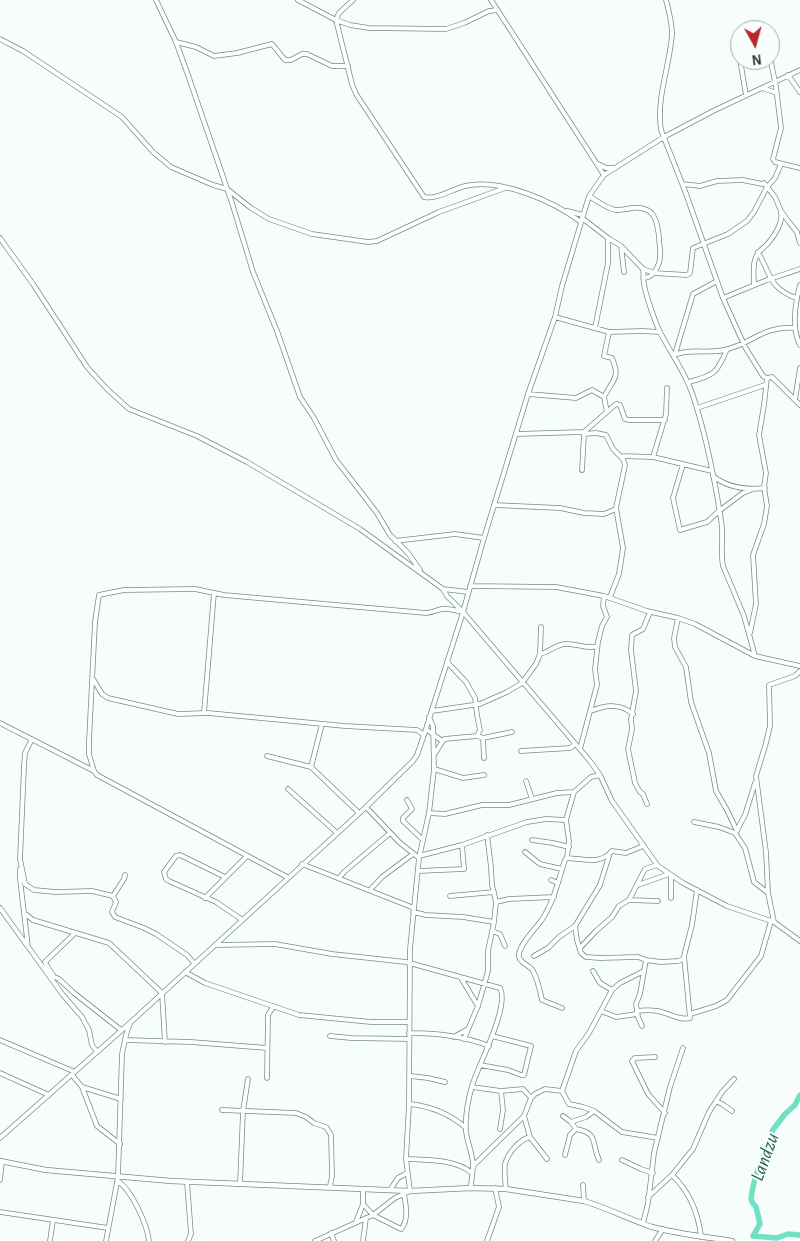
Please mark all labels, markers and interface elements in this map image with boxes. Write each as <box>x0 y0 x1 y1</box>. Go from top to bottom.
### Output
north arrow <box>730 20 780 70</box>
text: N <box>751 51 762 66</box>
water label: Landzu <box>746 1130 784 1184</box>

